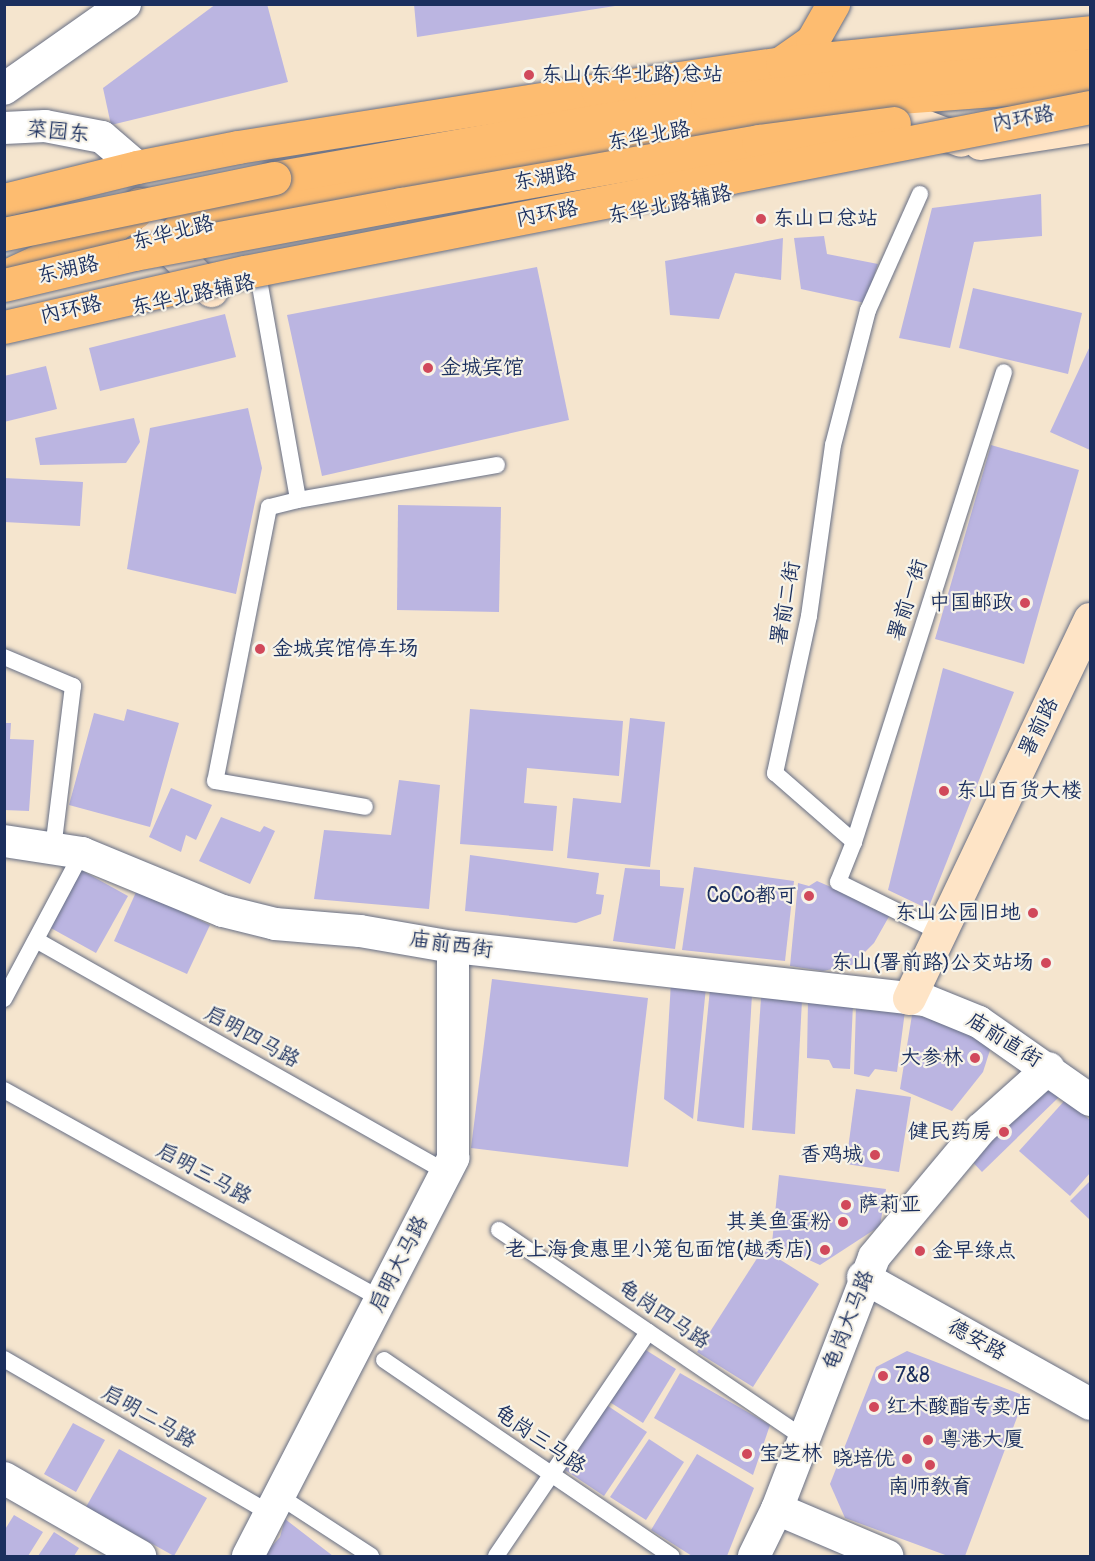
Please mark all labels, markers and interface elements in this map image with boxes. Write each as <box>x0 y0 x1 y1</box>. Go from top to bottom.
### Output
place label: 东山(东华北路)总站 <box>541 62 723 88</box>
marker: 东山(东华北路)总站 <box>522 68 536 82</box>
street label: 内环路 <box>990 101 1056 137</box>
street label: 菜园东 <box>25 116 91 148</box>
street label: 东华北路 <box>605 116 693 156</box>
street label: 东湖路 <box>512 160 578 196</box>
street label: 东华北路辅路 <box>606 181 734 229</box>
street label: 内环路 <box>514 196 580 232</box>
place label: 东山口总站 <box>773 206 878 232</box>
street label: 东华北路 <box>129 211 217 255</box>
marker: 东山口总站 <box>754 212 768 226</box>
street label: 东湖路 <box>34 251 102 289</box>
street label: 东华北路辅路 <box>129 270 257 320</box>
street label: 内环路 <box>37 291 105 329</box>
place label: 金城宾馆 <box>440 355 524 381</box>
marker: 金城宾馆 <box>421 361 435 375</box>
street label: 署前一街 <box>883 556 933 644</box>
street label: 署前二街 <box>766 559 806 647</box>
place label: 中国邮政 <box>929 590 1013 616</box>
marker: 中国邮政 <box>1018 596 1032 610</box>
place label: 金城宾馆停车场 <box>272 636 419 662</box>
marker: 金城宾馆停车场 <box>253 642 267 656</box>
street label: 署前路 <box>1014 693 1064 761</box>
place label: 东山百货大楼 <box>956 778 1082 804</box>
marker: 东山百货大楼 <box>937 784 951 798</box>
place label: CoCo都可 <box>707 883 797 909</box>
marker: CoCo都可 <box>802 889 816 903</box>
place label: 东山公园旧地 <box>895 900 1021 926</box>
marker: 东山公园旧地 <box>1026 906 1040 920</box>
street label: 庙前西街 <box>408 927 494 963</box>
place label: 东山(署前路)公交站场 <box>831 950 1034 976</box>
marker: 东山(署前路)公交站场 <box>1039 956 1053 970</box>
street label: 启明四马路 <box>200 1001 304 1073</box>
street label: 庙前直街 <box>962 1007 1046 1073</box>
place label: 大参林 <box>900 1045 963 1071</box>
marker: 大参林 <box>968 1051 982 1065</box>
place label: 健民药房 <box>908 1119 992 1145</box>
marker: 健民药房 <box>997 1125 1011 1139</box>
street label: 启明三马路 <box>152 1138 256 1210</box>
place label: 香鸡城 <box>800 1142 863 1168</box>
marker: 香鸡城 <box>868 1148 882 1162</box>
place label: 萨莉亚 <box>858 1192 921 1218</box>
marker: 萨莉亚 <box>839 1198 853 1212</box>
place label: 其美鱼蛋粉 <box>726 1209 831 1235</box>
street label: 启明大马路 <box>364 1212 434 1316</box>
marker: 其美鱼蛋粉 <box>836 1215 850 1229</box>
place label: 老上海食惠里小笼包面馆(越秀店) <box>505 1237 813 1263</box>
place label: 金早绿点 <box>932 1238 1016 1264</box>
marker: 老上海食惠里小笼包面馆(越秀店) <box>818 1243 832 1257</box>
marker: 金早绿点 <box>913 1244 927 1258</box>
street label: 龟岗大马路 <box>818 1266 880 1374</box>
street label: 龟岗四马路 <box>613 1275 715 1355</box>
street label: 德安路 <box>943 1314 1011 1366</box>
place label: 7&8 <box>895 1363 930 1389</box>
marker: 7&8 <box>876 1369 890 1383</box>
street label: 启明二马路 <box>97 1380 201 1454</box>
place label: 红木酸酯专卖店 <box>886 1394 1033 1420</box>
street label: 龟岗三马路 <box>489 1400 591 1480</box>
marker: 红木酸酯专卖店 <box>867 1400 881 1414</box>
place label: 粤港大厦 <box>940 1427 1024 1453</box>
marker: 粤港大厦 <box>921 1433 935 1447</box>
place label: 宝芝林 <box>759 1441 822 1467</box>
place label: 晓培优 <box>832 1446 895 1472</box>
marker: 宝芝林 <box>740 1447 754 1461</box>
marker: 晓培优 <box>900 1452 914 1466</box>
marker: 南师教育 <box>923 1458 937 1472</box>
place label: 南师教育 <box>888 1474 972 1500</box>

